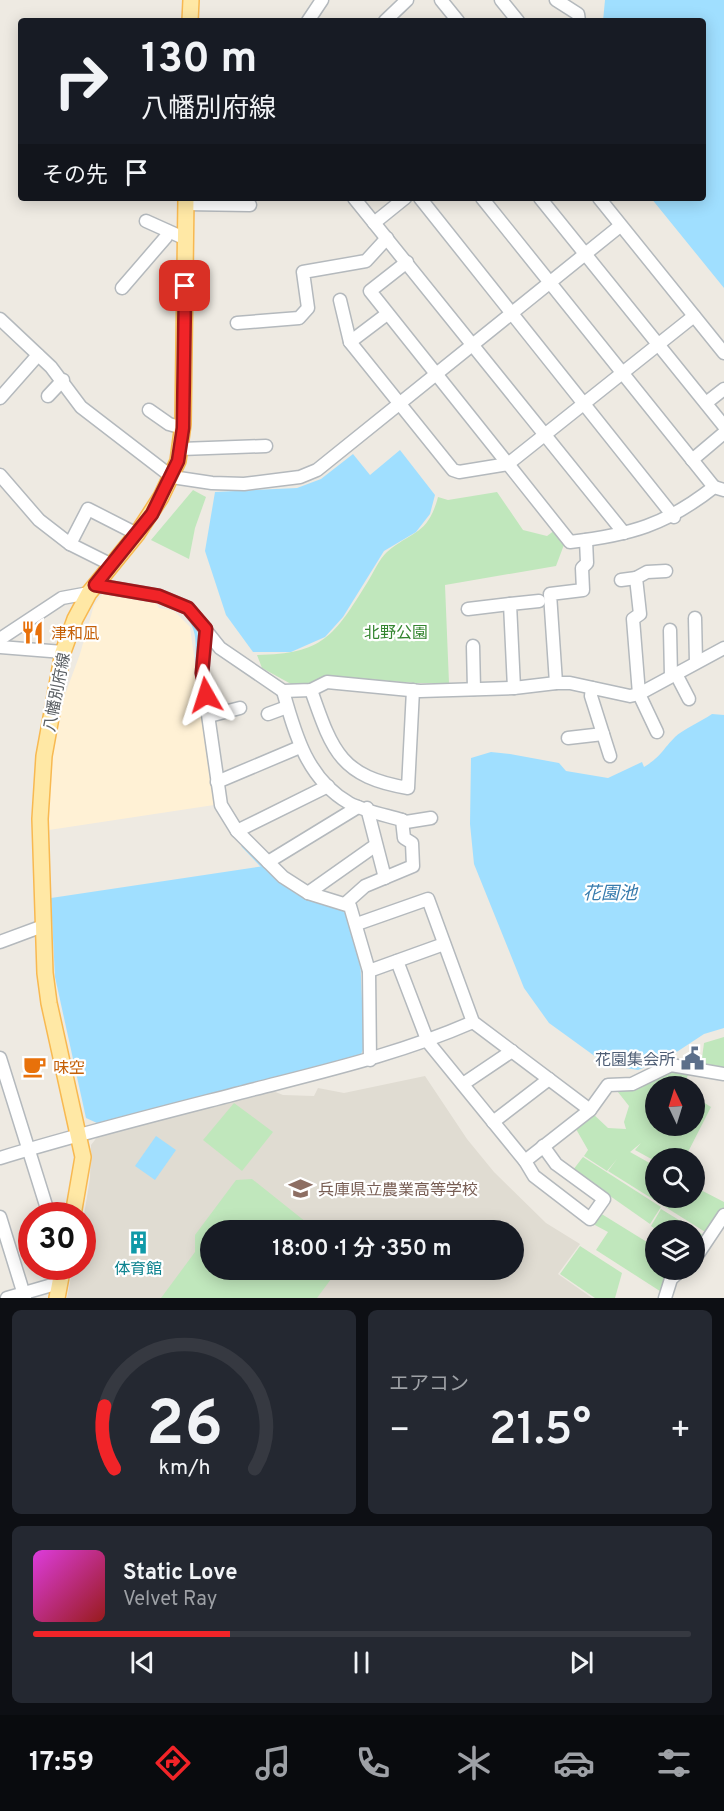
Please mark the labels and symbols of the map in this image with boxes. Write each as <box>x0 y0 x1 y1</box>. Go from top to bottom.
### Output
pin <box>159 260 210 311</box>
restaurant icon: 津和凪 <box>20 620 46 646</box>
park label: 北野公園 <box>364 624 428 644</box>
place label: 津和凪 <box>51 625 99 645</box>
street label: 八幡別府線 <box>41 651 75 734</box>
position arrow <box>174 663 238 727</box>
water label: 花園池 <box>583 883 639 906</box>
public building icon: 花園集会所 <box>680 1046 706 1072</box>
place label: 花園集会所 <box>595 1051 675 1071</box>
cafe icon: 味空 <box>22 1054 48 1080</box>
place label: 味空 <box>53 1059 85 1079</box>
north arrow <box>645 1076 705 1136</box>
school or university icon: 兵庫県立農業高等学校 <box>287 1176 313 1202</box>
place label: 兵庫県立農業高等学校 <box>318 1181 478 1201</box>
speed limit sign: 30 <box>18 1202 96 1280</box>
building icon: 体育館 <box>125 1230 151 1256</box>
place label: 体育館 <box>114 1260 162 1280</box>

